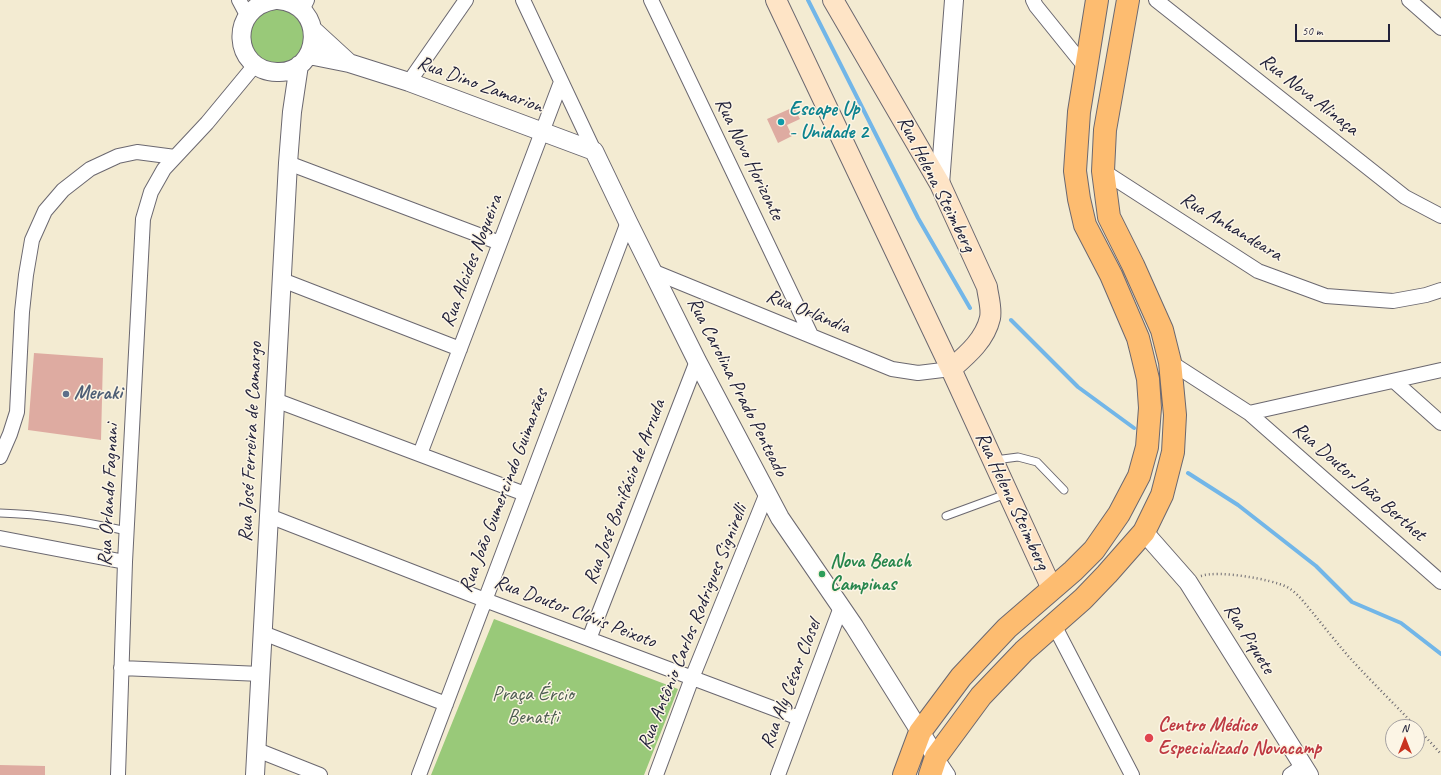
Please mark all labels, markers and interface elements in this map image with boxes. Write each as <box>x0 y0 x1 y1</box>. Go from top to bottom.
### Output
scale bar <box>1297 16 1392 42</box>
text: 50 m <box>1302 23 1322 39</box>
street label: Rua Nova Alinaça <box>1255 49 1363 141</box>
street label: Rua Dino Zamarion <box>414 51 546 119</box>
street label: Rua Novo Horizonte <box>709 94 789 224</box>
place label: Escape Up - Unidade 2 <box>789 98 868 145</box>
street label: Rua Helena Steimberg <box>891 112 981 256</box>
marker: Escape Up - Unidade 2 <box>776 117 786 127</box>
street label: Rua Anhandeara <box>1176 187 1286 267</box>
street label: Rua Alcides Nogueira <box>436 192 508 330</box>
street label: Rua Orlândia <box>763 284 853 340</box>
street label: Rua Carolina Prado Penteado <box>681 293 793 481</box>
street label: Rua José Ferreira de Camargo <box>234 341 268 543</box>
place label: Meraki <box>74 382 122 406</box>
street label: Rua João Gumercindo Guimarães <box>454 386 554 596</box>
marker: Meraki <box>61 389 71 399</box>
street label: Rua José Bonifácio de Arruda <box>579 396 671 588</box>
street label: Rua Doutor João Berthet <box>1287 418 1431 546</box>
street label: Rua Orlando Fagnani <box>93 423 125 567</box>
street label: Rua Helena Steimberg <box>970 428 1054 574</box>
street label: Rua Antônio Carlos Rodrigues Signirelli <box>633 501 753 753</box>
place label: Nova Beach Campinas <box>830 550 911 597</box>
marker: Nova Beach Campinas <box>817 569 827 579</box>
street label: Rua Doutor Clóvis Peixoto <box>491 570 659 654</box>
street label: Rua Piquete <box>1218 599 1280 679</box>
street label: Rua Aly César Closel <box>755 616 827 752</box>
park label: Praça Ércio Benatti <box>492 683 574 730</box>
place label: Centro Médico Especializado Novacamp <box>1158 714 1321 761</box>
north arrow <box>1385 719 1425 759</box>
text: N <box>1402 721 1408 735</box>
marker: Centro Médico Especializado Novacamp <box>1143 732 1155 744</box>

